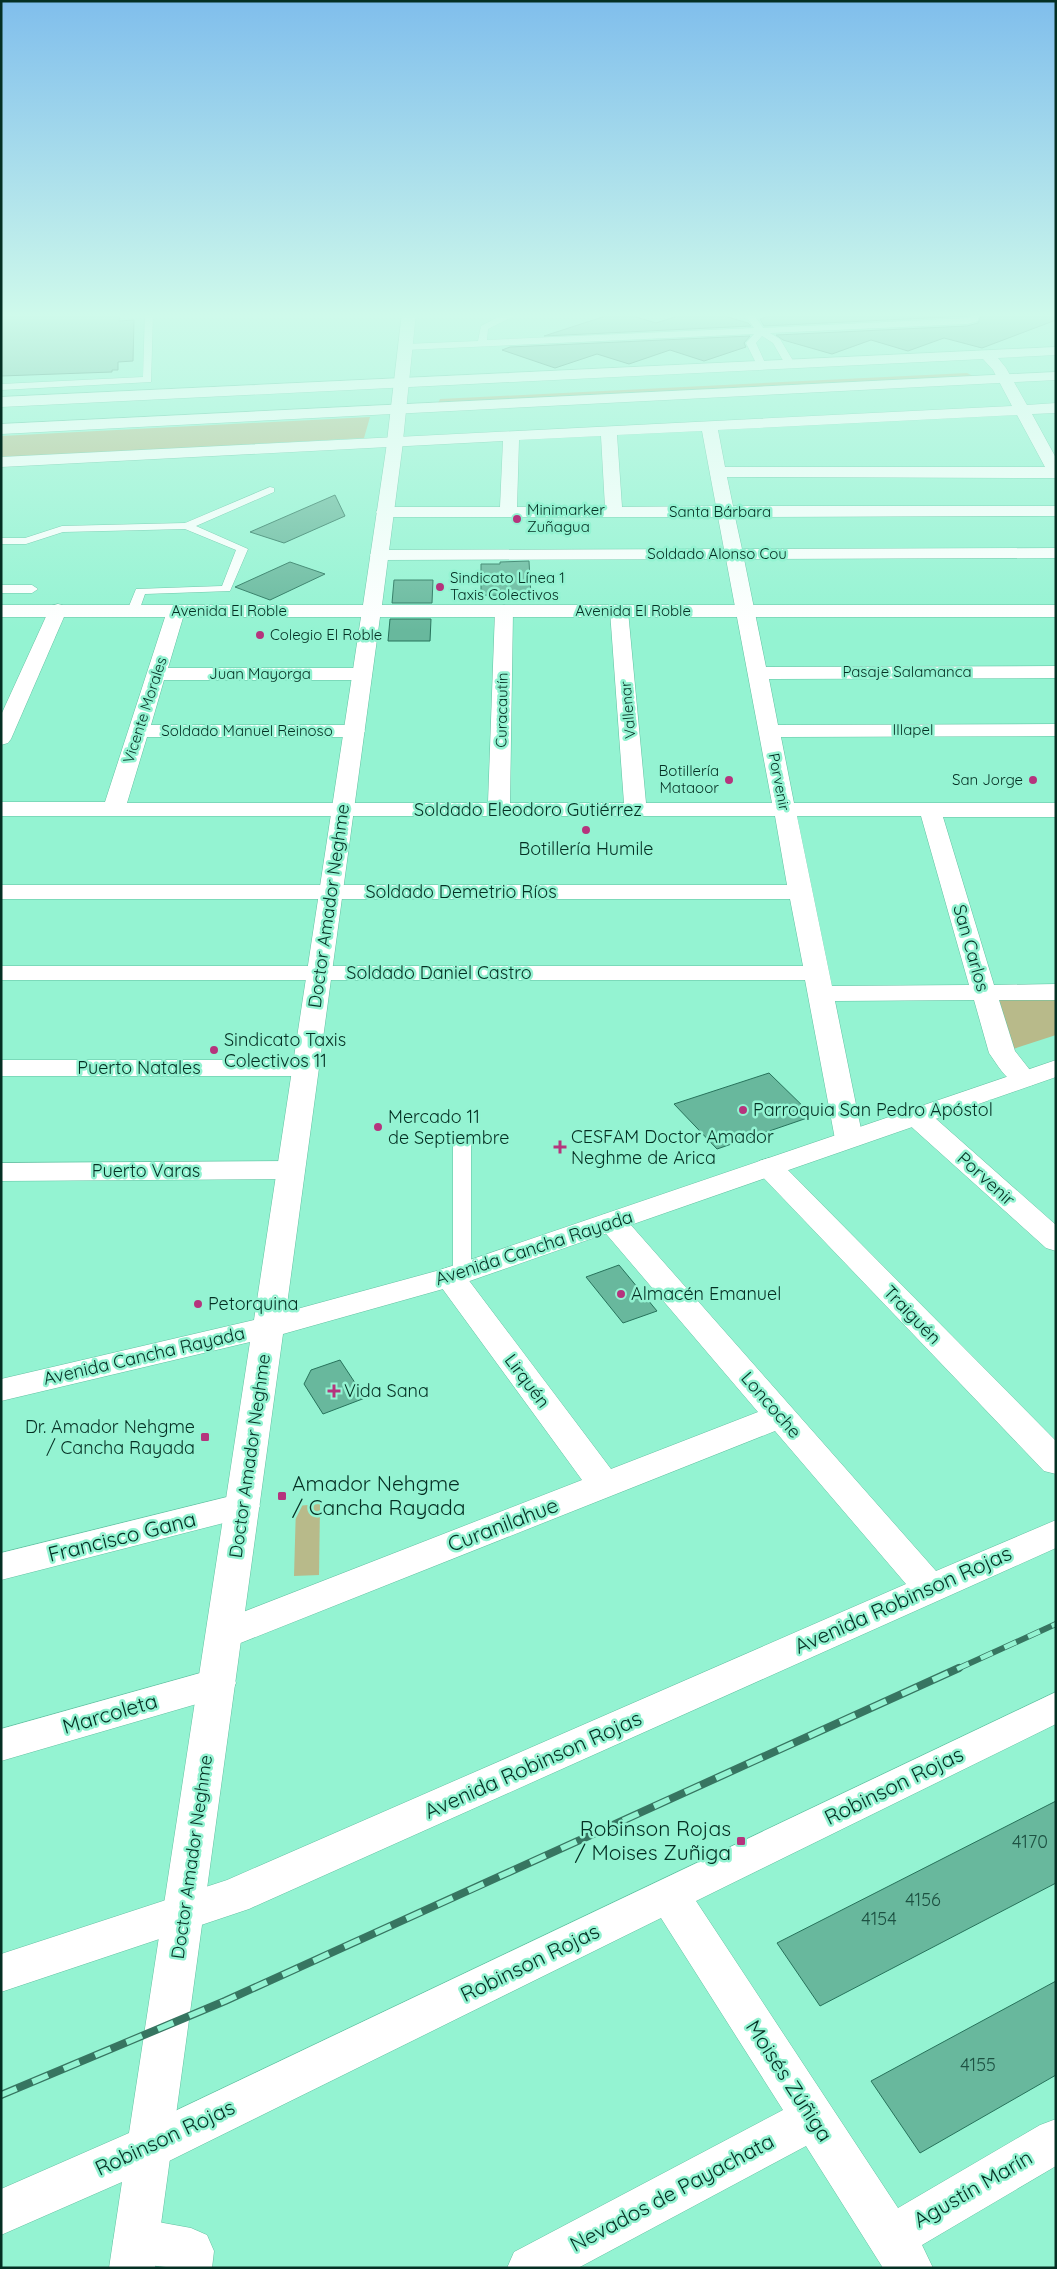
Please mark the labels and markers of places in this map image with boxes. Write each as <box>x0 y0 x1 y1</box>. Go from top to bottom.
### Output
place label: Minimarker Zuñagua <box>527 500 605 536</box>
marker: Minimarker Zuñagua <box>511 513 523 525</box>
place label: Sindicato Línea 1 Taxis Colectivos <box>450 568 565 604</box>
marker: Sindicato Línea 1 Taxis Colectivos <box>434 581 446 593</box>
place label: Colegio El Roble <box>270 625 382 644</box>
marker: Colegio El Roble <box>254 629 266 641</box>
place label: Botillería Mataoor <box>659 761 719 797</box>
place label: San Jorge <box>952 770 1023 789</box>
marker: Botillería Mataoor <box>723 774 735 786</box>
marker: San Jorge <box>1027 774 1039 786</box>
marker: Botillería Humile <box>580 824 592 836</box>
place label: Botillería Humile <box>519 837 654 860</box>
place label: Sindicato Taxis Colectivos 11 <box>224 1028 346 1072</box>
marker: Sindicato Taxis Colectivos 11 <box>208 1044 220 1056</box>
place label: Parroquia San Pedro Apóstol <box>753 1098 993 1121</box>
marker: Parroquia San Pedro Apóstol <box>737 1104 749 1116</box>
place label: Mercado 11 de Septiembre <box>388 1105 509 1149</box>
marker: Mercado 11 de Septiembre <box>372 1121 384 1133</box>
place label: CESFAM Doctor Amador Neghme de Arica <box>571 1125 774 1169</box>
marker: CESFAM Doctor Amador Neghme de Arica <box>553 1140 567 1154</box>
place label: Almacén Emanuel <box>631 1282 781 1305</box>
marker: Almacén Emanuel <box>615 1288 627 1300</box>
place label: Petorquina <box>208 1292 298 1315</box>
marker: Petorquina <box>192 1298 204 1310</box>
place label: Vida Sana <box>344 1379 429 1402</box>
marker: Vida Sana <box>328 1385 340 1397</box>
place label: Dr. Amador Nehgme / Cancha Rayada <box>25 1415 195 1459</box>
marker: Dr. Amador Nehgme / Cancha Rayada <box>199 1431 211 1443</box>
place label: Amador Nehgme / Cancha Rayada <box>292 1470 466 1520</box>
marker: Amador Nehgme / Cancha Rayada <box>276 1490 288 1502</box>
place label: Robinson Rojas / Moises Zuñiga <box>575 1815 731 1865</box>
marker: Robinson Rojas / Moises Zuñiga <box>735 1835 747 1847</box>

